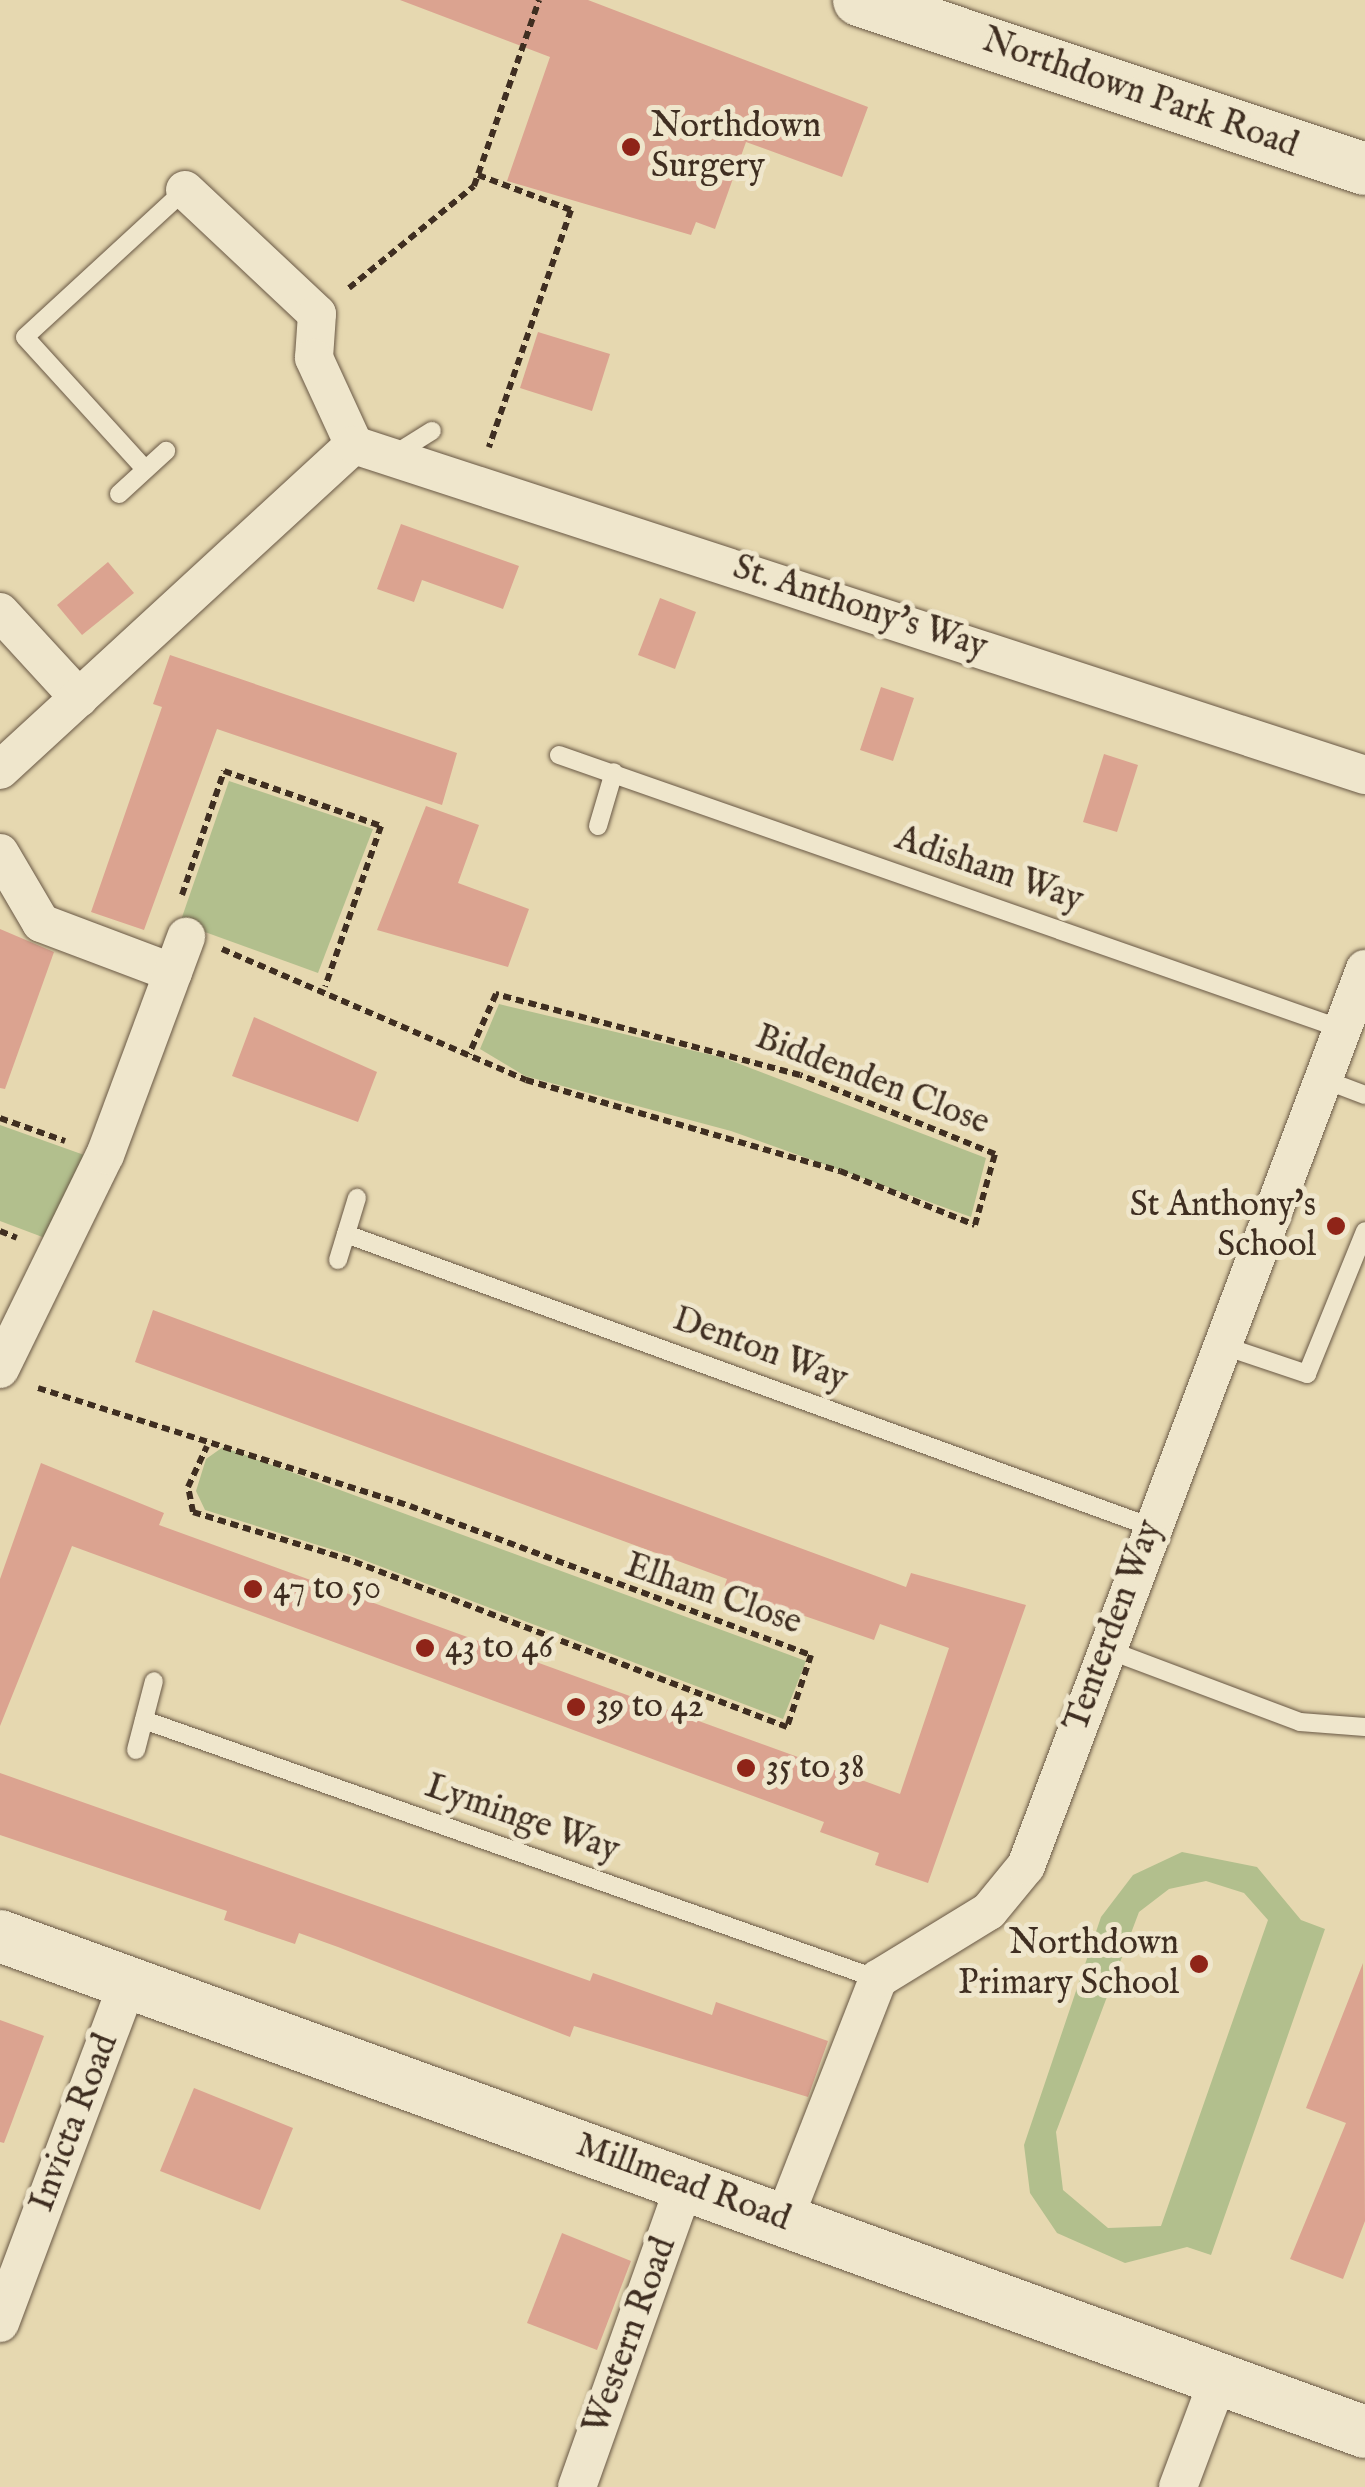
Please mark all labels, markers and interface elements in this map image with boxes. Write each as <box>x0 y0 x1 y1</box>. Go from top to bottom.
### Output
street label: Northdown Park Road <box>977 20 1303 168</box>
place label: Northdown Surgery <box>651 106 821 188</box>
marker: Northdown Surgery <box>620 136 642 158</box>
street label: St. Anthony's Way <box>728 547 992 669</box>
street label: Adisham Way <box>890 818 1088 922</box>
street label: Biddenden Close <box>749 1017 995 1145</box>
place label: St Anthony's School <box>1130 1185 1316 1267</box>
marker: St Anthony's School <box>1325 1215 1347 1237</box>
street label: Denton Way <box>667 1299 853 1401</box>
street label: Tenterden Way <box>1056 1514 1172 1738</box>
street label: Elham Close <box>619 1545 807 1645</box>
place label: 47 to 50 <box>273 1568 381 1610</box>
marker: 47 to 50 <box>242 1578 264 1600</box>
place label: 43 to 46 <box>445 1627 553 1669</box>
marker: 43 to 46 <box>414 1637 436 1659</box>
place label: 39 to 42 <box>596 1686 704 1728</box>
marker: 39 to 42 <box>565 1696 587 1718</box>
place label: 35 to 38 <box>766 1747 865 1789</box>
marker: 35 to 38 <box>735 1757 757 1779</box>
street label: Lyminge Way <box>419 1766 625 1872</box>
place label: Northdown Primary School <box>958 1923 1179 2005</box>
marker: Northdown Primary School <box>1188 1953 1210 1975</box>
street label: Invicta Road <box>22 2028 128 2218</box>
street label: Millmead Road <box>570 2125 796 2241</box>
street label: Western Road <box>576 2232 686 2440</box>

